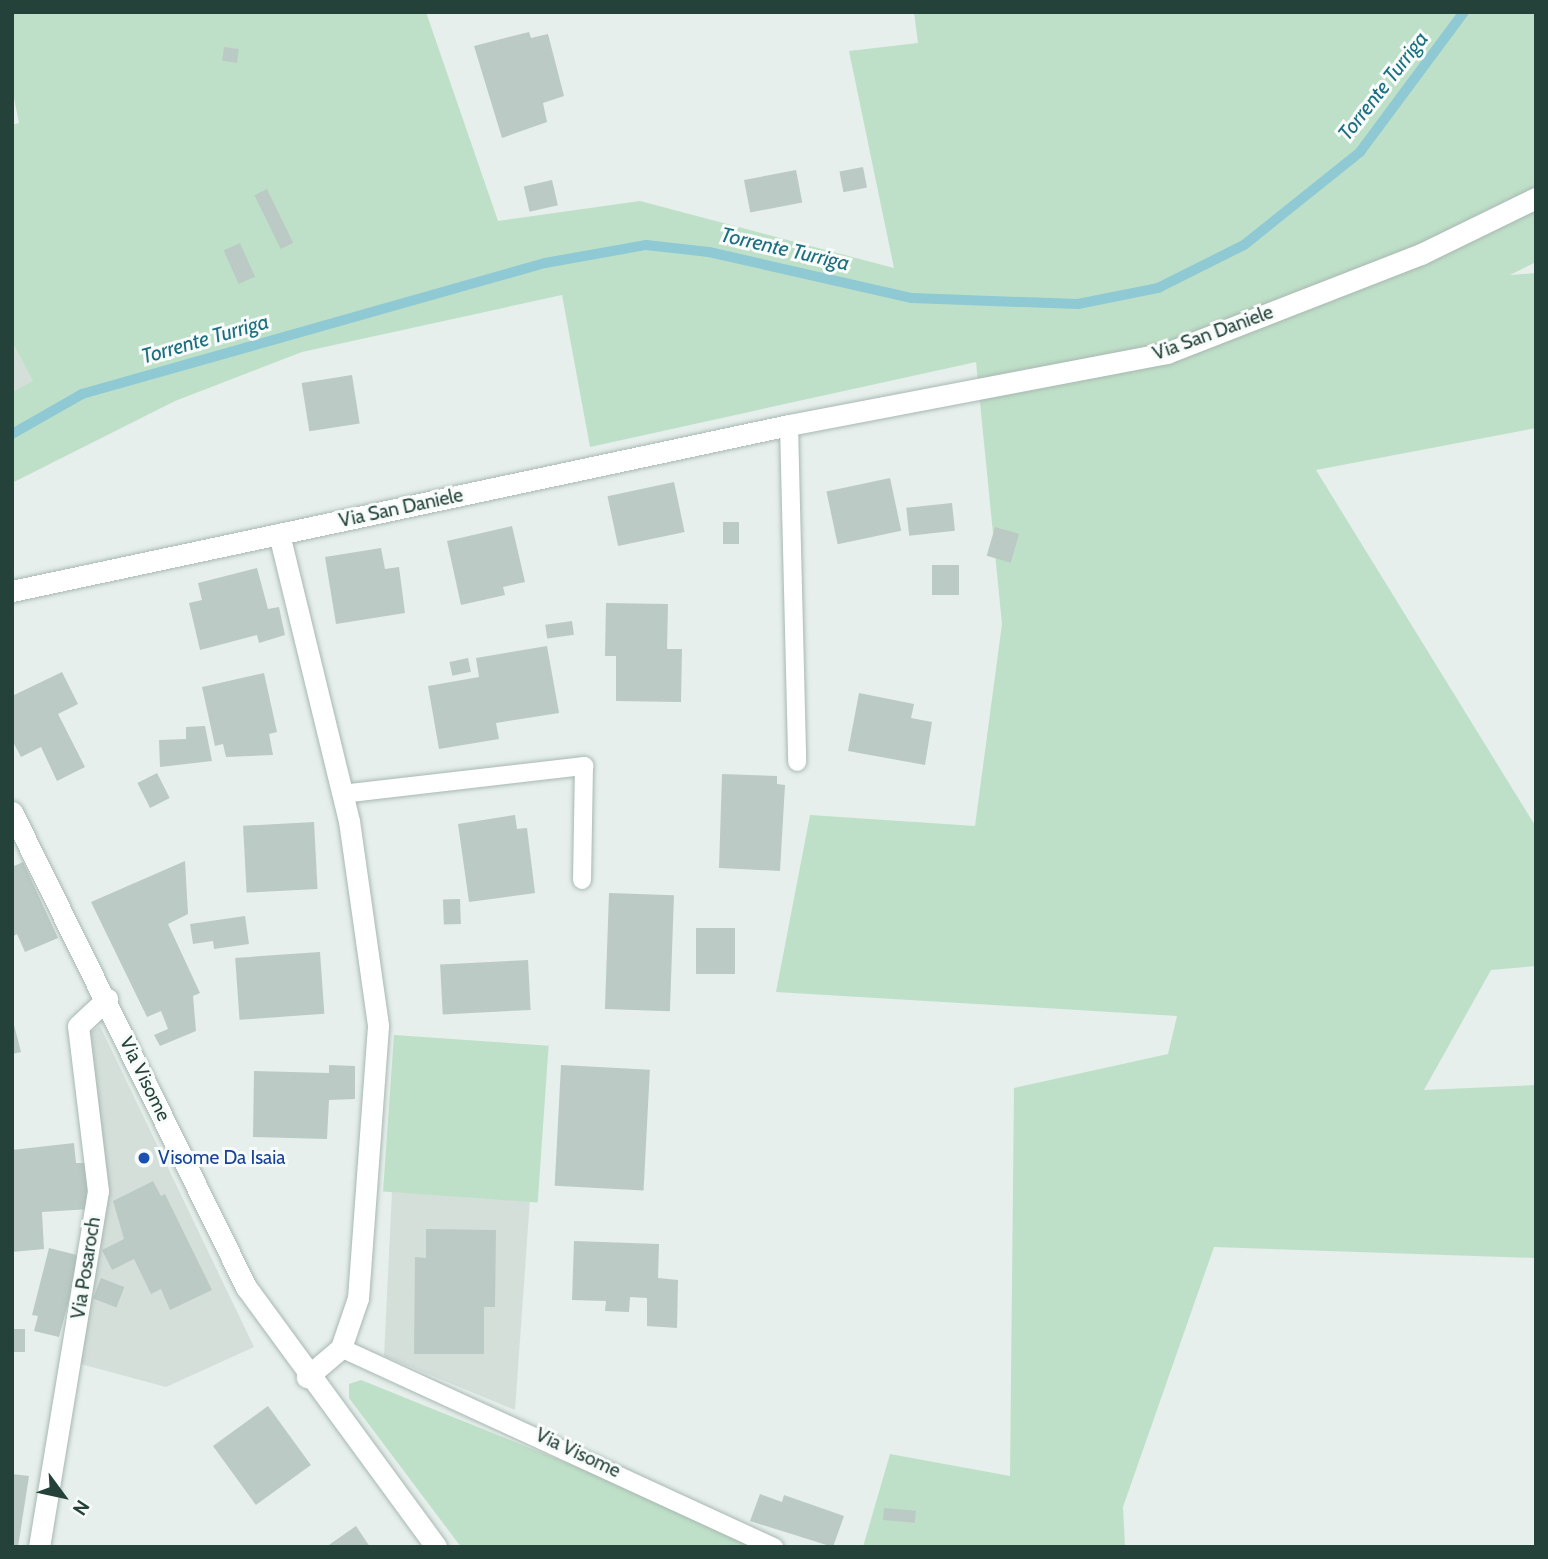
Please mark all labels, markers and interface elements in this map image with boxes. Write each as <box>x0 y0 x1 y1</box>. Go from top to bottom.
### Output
water label: Torrente Turriga <box>1333 26 1433 146</box>
water label: Torrente Turriga <box>718 222 852 276</box>
street label: Via San Daniele <box>1150 301 1276 365</box>
water label: Torrente Turriga <box>138 309 272 369</box>
street label: Via San Daniele <box>337 484 465 532</box>
street label: Via Visome <box>115 1033 175 1125</box>
place label: Visome Da Isaia <box>158 1147 285 1169</box>
marker: Visome Da Isaia <box>136 1150 152 1166</box>
street label: Via Posaroch <box>67 1215 105 1321</box>
street label: Via Visome <box>532 1423 624 1483</box>
north arrow <box>28 1461 98 1531</box>
text: N <box>68 1496 94 1520</box>

